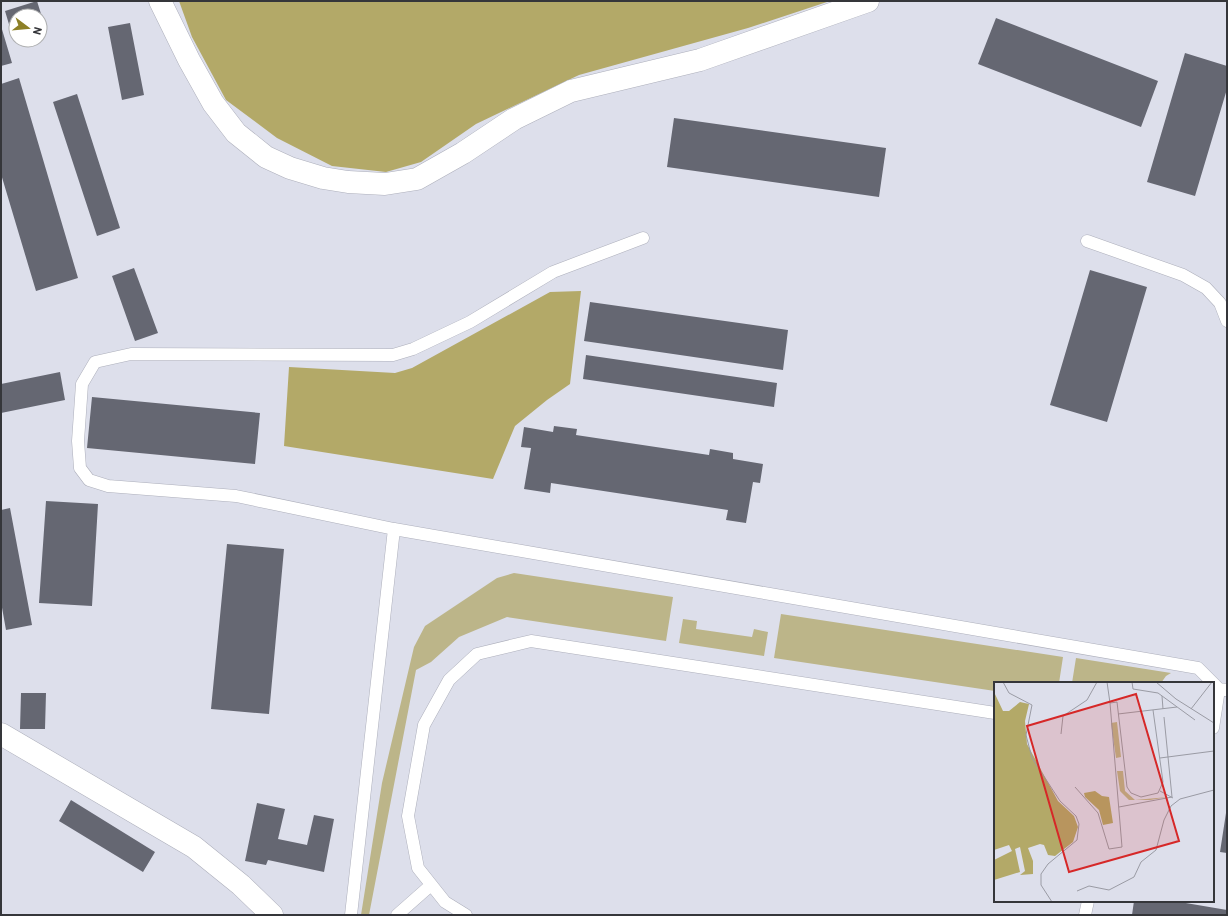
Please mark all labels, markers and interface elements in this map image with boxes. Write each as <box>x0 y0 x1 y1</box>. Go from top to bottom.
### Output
north arrow <box>8 8 48 48</box>
text: N <box>31 26 45 36</box>
inset map <box>994 682 1214 902</box>

